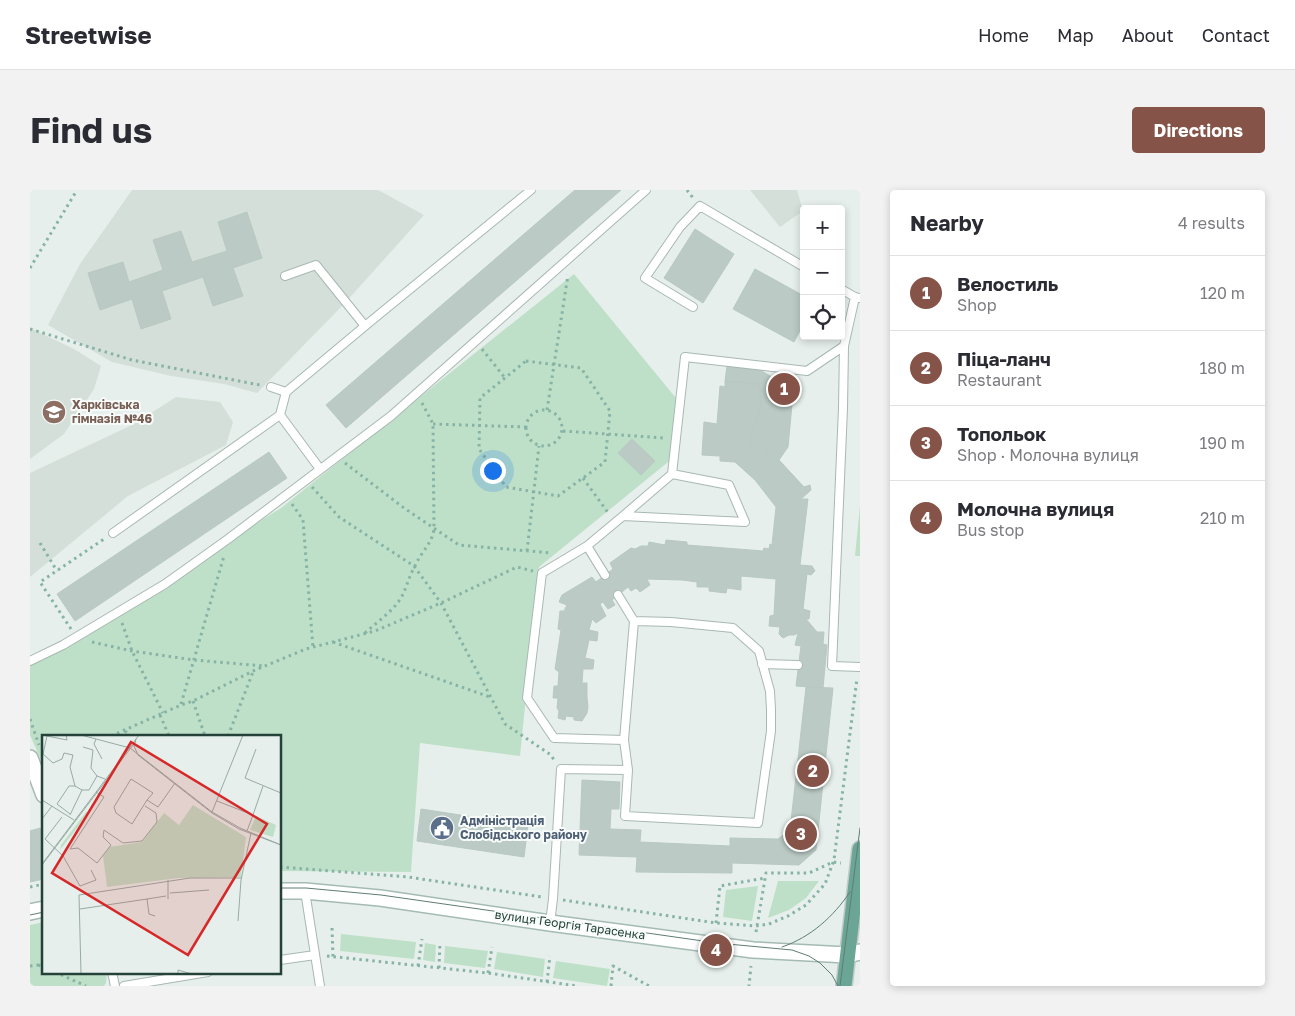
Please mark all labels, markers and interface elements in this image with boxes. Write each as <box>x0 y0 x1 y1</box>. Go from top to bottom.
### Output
text: Streetwise <box>25 20 152 49</box>
text: Home <box>978 24 1029 46</box>
text: Map <box>1057 24 1094 46</box>
text: About <box>1122 24 1174 46</box>
text: Contact <box>1202 24 1270 46</box>
button: Directions <box>1132 107 1265 153</box>
text: Find us <box>30 109 152 151</box>
map controls <box>800 205 845 340</box>
button: + <box>800 205 845 250</box>
text: Nearby <box>910 210 984 236</box>
text: 4 results <box>1178 213 1245 233</box>
button: − <box>800 250 845 295</box>
text: Велостиль <box>957 272 1058 295</box>
text: 1 <box>922 283 930 303</box>
text: 120 m <box>1200 283 1245 303</box>
button: locate <box>800 295 845 340</box>
text: Shop <box>957 295 997 315</box>
text: Піца-ланч <box>957 347 1051 370</box>
text: 2 <box>921 358 931 378</box>
text: 180 m <box>1199 358 1245 378</box>
pin: 1 <box>768 370 800 408</box>
text: Restaurant <box>957 370 1042 390</box>
place label: Харківська гімназія №46 <box>72 397 153 426</box>
school or university icon: Харківська гімназія №46 <box>41 399 67 425</box>
text: Топольок <box>957 422 1046 445</box>
text: 3 <box>921 433 931 453</box>
text: 190 m <box>1199 433 1245 453</box>
text: Shop · Молочна вулиця <box>957 445 1139 465</box>
your location <box>480 458 506 484</box>
text: Молочна вулиця <box>957 497 1114 520</box>
text: 4 <box>921 508 931 528</box>
text: 210 m <box>1200 508 1245 528</box>
text: Bus stop <box>957 520 1024 540</box>
inset map <box>42 735 281 974</box>
pin: 2 <box>797 752 829 790</box>
place label: Адміністрація Слобідського району <box>460 813 588 842</box>
public building icon: Адміністрація Слобідського району <box>429 815 455 841</box>
pin: 3 <box>785 815 817 853</box>
street label: вулиця Георгія Тарасенка <box>494 907 646 943</box>
pin: 4 <box>700 931 732 969</box>

